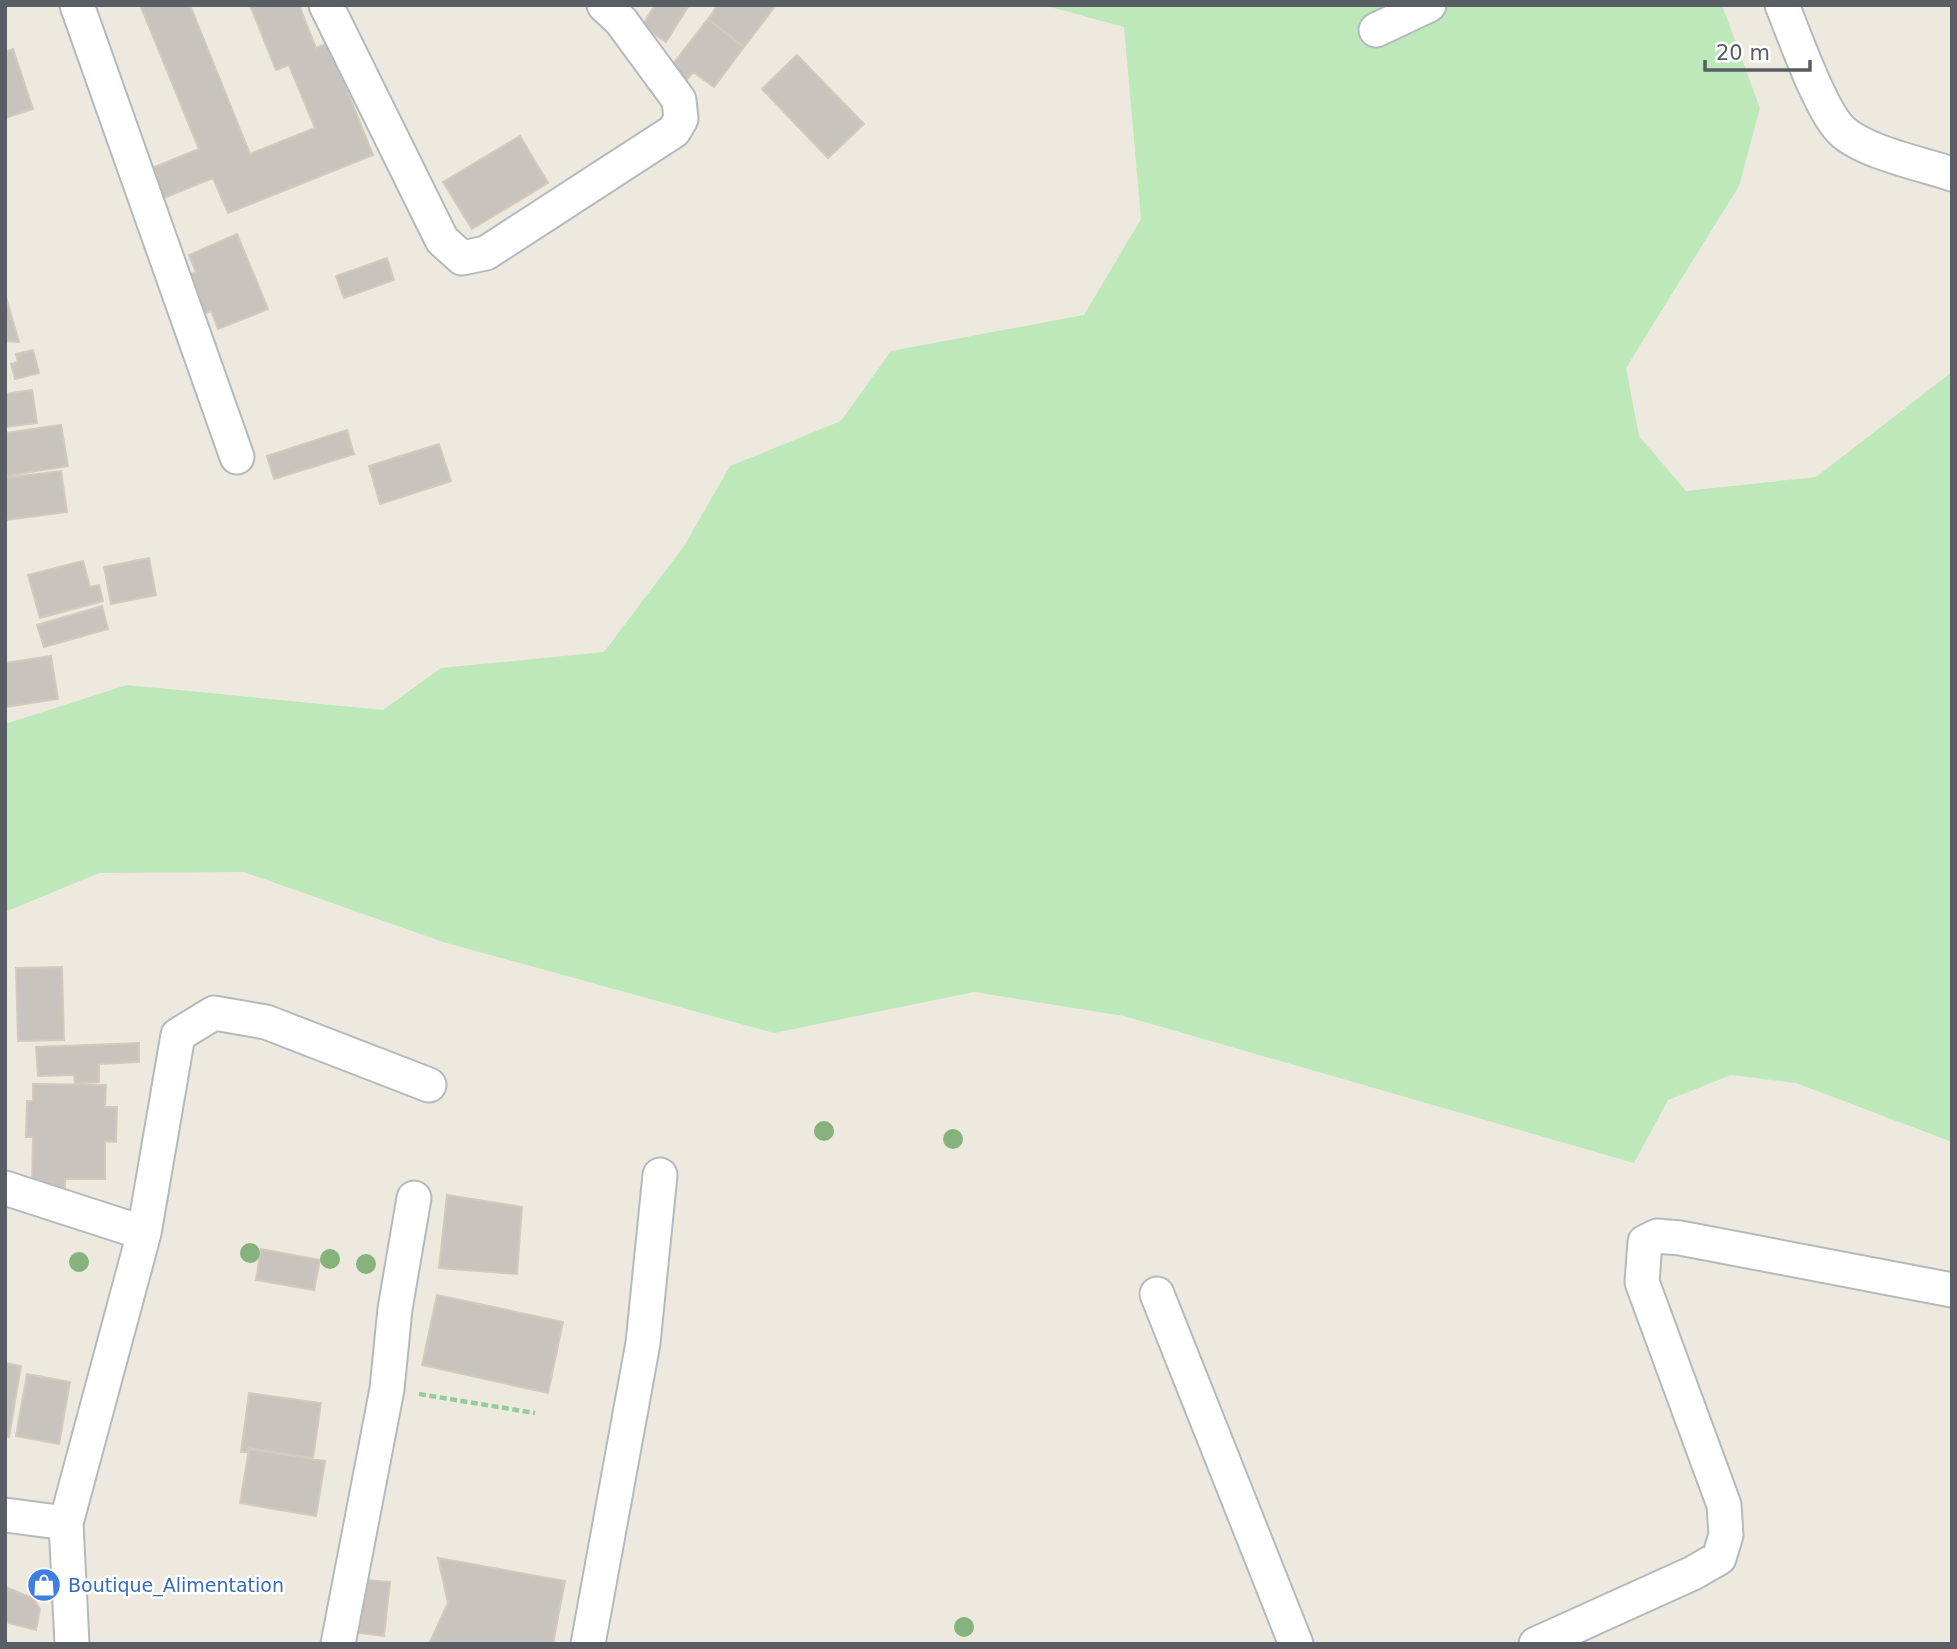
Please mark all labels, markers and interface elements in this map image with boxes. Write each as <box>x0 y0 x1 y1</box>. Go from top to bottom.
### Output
scale bar <box>1705 28 1810 72</box>
text: 20 m <box>1716 41 1770 65</box>
shop icon: Boutique_Alimentation <box>25 1566 63 1604</box>
place label: Boutique_Alimentation <box>68 1574 284 1597</box>

